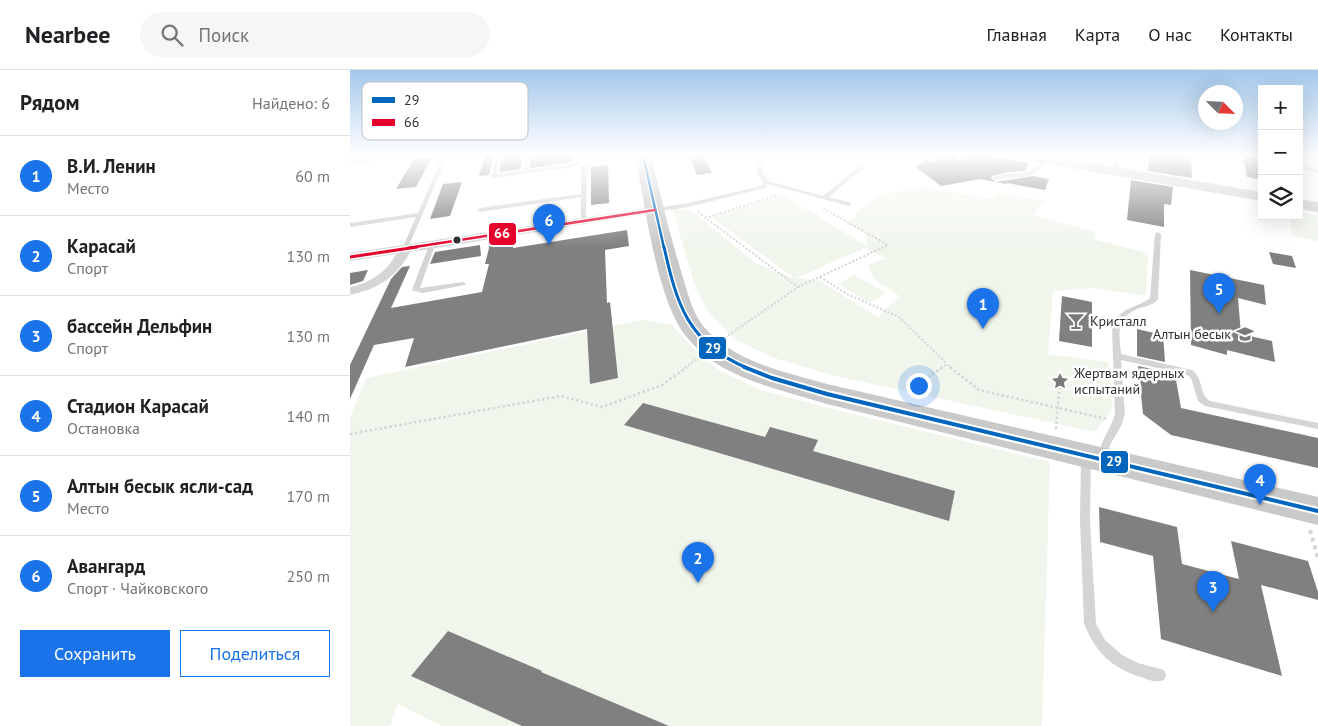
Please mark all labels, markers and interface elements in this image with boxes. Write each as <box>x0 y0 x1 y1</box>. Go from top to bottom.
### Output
search box <box>140 12 490 57</box>
text: Nearbee <box>25 19 110 50</box>
icon: search <box>158 21 186 49</box>
text: Поиск <box>198 23 249 47</box>
text: Главная <box>986 23 1047 46</box>
text: Карта <box>1075 23 1120 46</box>
text: О нас <box>1148 23 1192 46</box>
text: Контакты <box>1220 23 1293 46</box>
legend <box>362 82 528 140</box>
north arrow <box>1198 85 1243 130</box>
map controls <box>1258 85 1303 220</box>
button: + <box>1258 85 1303 130</box>
text: Рядом <box>20 89 79 116</box>
text: 29 <box>404 91 419 109</box>
text: Найдено: 6 <box>252 93 330 113</box>
text: 66 <box>404 113 419 131</box>
button: − <box>1258 130 1303 175</box>
text: В.И. Ленин <box>67 154 156 178</box>
text: 1 <box>31 166 41 186</box>
text: 60 m <box>295 166 330 186</box>
button: layers <box>1258 175 1303 220</box>
text: Место <box>67 178 109 198</box>
pin: 6 <box>533 204 565 245</box>
line badge: 66 <box>488 222 517 246</box>
text: 66 <box>494 224 510 242</box>
text: Карасай <box>67 234 136 258</box>
unlabelled marker <box>452 235 462 245</box>
text: 2 <box>31 246 41 266</box>
text: 130 m <box>287 246 330 266</box>
text: Спорт <box>67 258 108 278</box>
pin: 5 <box>1203 273 1235 314</box>
pin: 1 <box>967 288 999 329</box>
bar icon: Кристалл <box>1066 311 1086 331</box>
place label: Кристалл <box>1090 312 1146 330</box>
text: бассейн Дельфин <box>67 314 212 338</box>
school or university icon: Алтын бесык <box>1235 324 1255 344</box>
place label: Алтын бесык <box>1153 325 1231 343</box>
text: 3 <box>31 326 41 346</box>
text: 130 m <box>287 326 330 346</box>
line badge: 29 <box>698 336 727 360</box>
text: Спорт <box>67 338 108 358</box>
text: 29 <box>705 339 721 357</box>
place label: Жертвам ядерных испытаний <box>1073 364 1184 398</box>
place icon: Жертвам ядерных испытаний <box>1050 371 1070 391</box>
your location <box>906 373 932 399</box>
text: Стадион Карасай <box>67 394 209 418</box>
text: 4 <box>31 406 41 426</box>
text: 140 m <box>287 406 330 426</box>
text: Остановка <box>67 418 140 438</box>
line badge: 29 <box>1100 450 1129 474</box>
text: 29 <box>1106 452 1122 470</box>
pin: 4 <box>1244 464 1276 505</box>
text: Алтын бесык ясли-сад <box>67 474 253 498</box>
text: 5 <box>31 486 41 506</box>
text: 170 m <box>287 486 330 506</box>
text: Место <box>67 498 109 518</box>
pin: 2 <box>682 542 714 583</box>
text: Авангард <box>67 554 145 578</box>
text: 6 <box>31 566 41 586</box>
text: 250 m <box>287 566 330 586</box>
pin: 3 <box>1197 571 1229 612</box>
text: Спорт · Чайковского <box>67 578 208 598</box>
button: Сохранить <box>20 630 170 677</box>
button: Поделиться <box>180 630 330 677</box>

